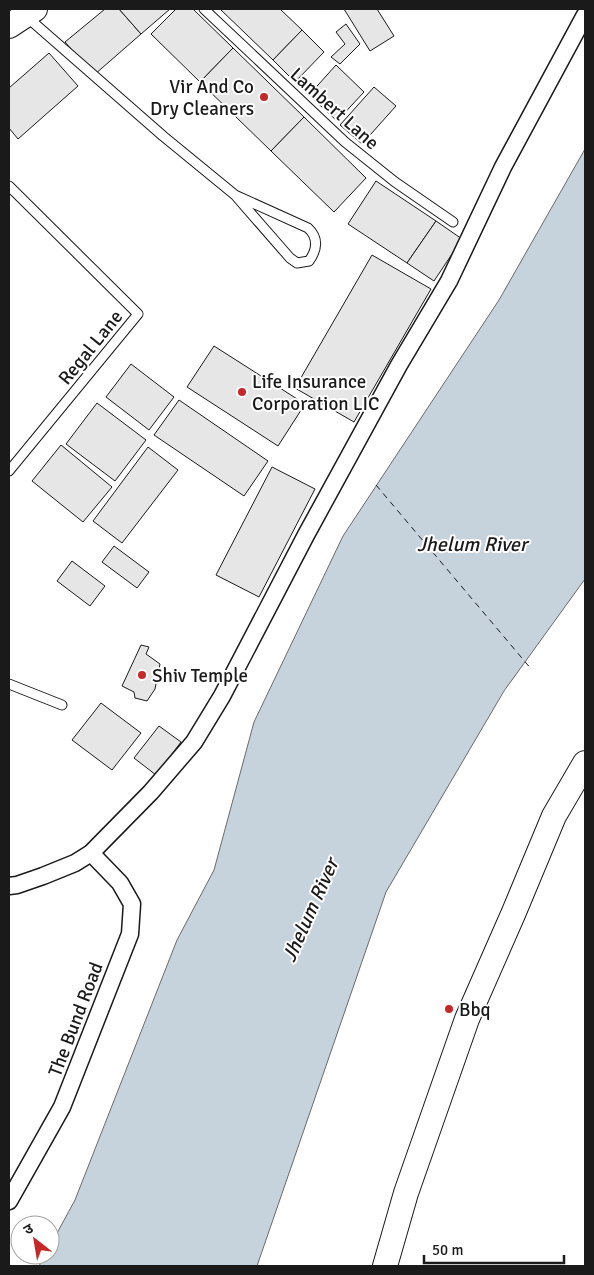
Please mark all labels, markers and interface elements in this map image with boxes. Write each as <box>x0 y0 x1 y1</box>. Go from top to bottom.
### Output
street label: Lambert Lane <box>285 63 384 155</box>
place label: Vir And Co Dry Cleaners <box>150 75 254 121</box>
marker: Vir And Co Dry Cleaners <box>258 91 270 103</box>
street label: Regal Lane <box>53 305 128 390</box>
place label: Life Insurance Corporation LIC <box>252 370 380 416</box>
marker: Life Insurance Corporation LIC <box>236 386 248 398</box>
water label: Jhelum River <box>417 532 530 557</box>
place label: Shiv Temple <box>152 664 248 688</box>
marker: Shiv Temple <box>136 669 148 681</box>
water label: Jhelum River <box>277 852 345 966</box>
street label: The Bund Road <box>43 959 109 1080</box>
place label: Bbq <box>459 998 491 1022</box>
marker: Bbq <box>443 1003 455 1015</box>
north arrow <box>10 1215 60 1265</box>
text: उ <box>21 1219 37 1239</box>
scale bar <box>424 1232 564 1264</box>
text: 50 m <box>432 1241 463 1259</box>

